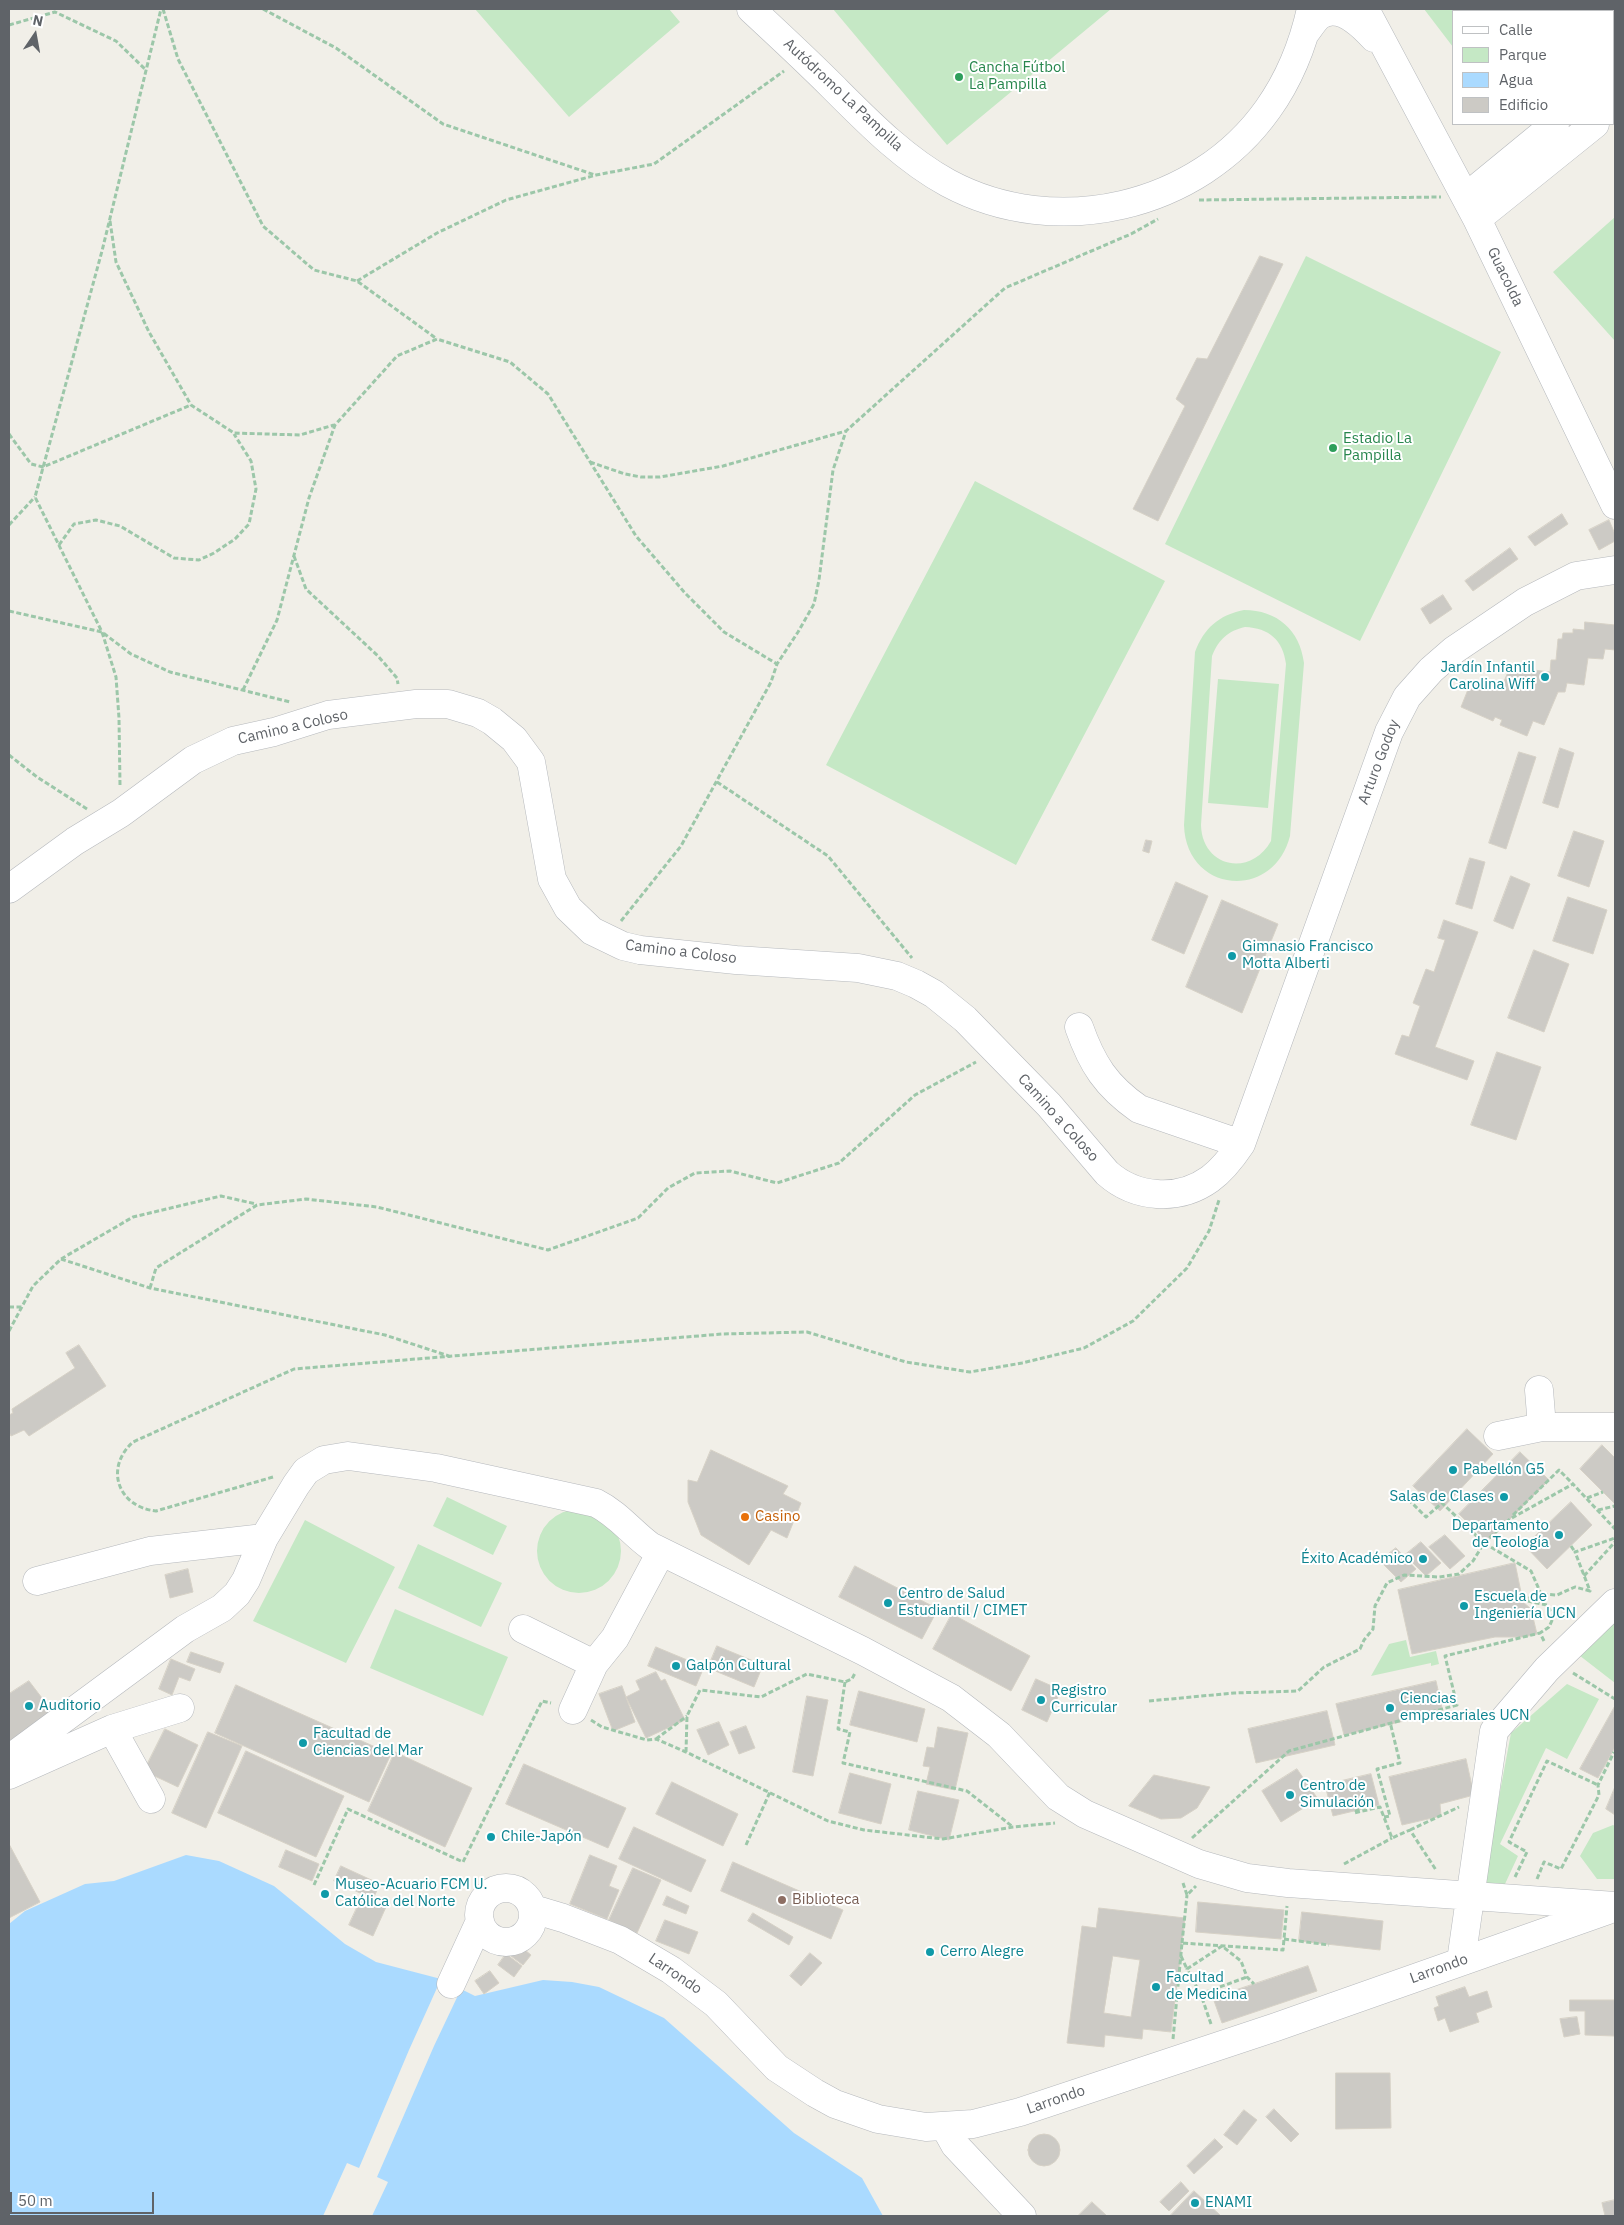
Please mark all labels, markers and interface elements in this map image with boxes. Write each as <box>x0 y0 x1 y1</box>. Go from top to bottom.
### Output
north arrow <box>10 10 60 60</box>
text: N <box>31 10 45 30</box>
legend <box>1452 10 1614 125</box>
text: Calle <box>1499 20 1533 39</box>
street label: Autódromo La Pampilla <box>779 35 907 155</box>
text: Parque <box>1499 45 1547 64</box>
place label: Cancha Fútbol La Pampilla <box>969 59 1065 94</box>
text: Agua <box>1499 70 1533 89</box>
marker: Cancha Fútbol La Pampilla <box>953 71 965 83</box>
text: Edificio <box>1499 95 1548 114</box>
street label: Guacolda <box>1483 244 1527 310</box>
place label: Estadio La Pampilla <box>1343 430 1412 465</box>
marker: Estadio La Pampilla <box>1327 442 1339 454</box>
place label: Jardín Infantil Carolina Wiff <box>1440 659 1535 694</box>
marker: Jardín Infantil Carolina Wiff <box>1539 671 1551 683</box>
street label: Camino a Coloso <box>236 706 350 748</box>
street label: Arturo Godoy <box>1355 717 1403 807</box>
street label: Camino a Coloso <box>624 936 738 968</box>
place label: Gimnasio Francisco Motta Alberti <box>1242 938 1373 973</box>
marker: Gimnasio Francisco Motta Alberti <box>1226 950 1238 962</box>
street label: Camino a Coloso <box>1014 1070 1102 1166</box>
place label: Pabellón G5 <box>1463 1461 1545 1479</box>
marker: Pabellón G5 <box>1447 1464 1459 1476</box>
place label: Salas de Clases <box>1390 1488 1494 1506</box>
marker: Salas de Clases <box>1498 1491 1510 1503</box>
place label: Casino <box>755 1508 800 1526</box>
marker: Casino <box>739 1511 751 1523</box>
place label: Departamento de Teología <box>1452 1517 1549 1552</box>
marker: Departamento de Teología <box>1553 1529 1565 1541</box>
place label: Éxito Académico <box>1301 1550 1413 1568</box>
marker: Éxito Académico <box>1417 1553 1429 1565</box>
place label: Centro de Salud Estudiantil / CIMET <box>898 1585 1027 1620</box>
place label: Escuela de Ingeniería UCN <box>1474 1588 1576 1623</box>
marker: Centro de Salud Estudiantil / CIMET <box>882 1597 894 1609</box>
marker: Escuela de Ingeniería UCN <box>1458 1600 1470 1612</box>
place label: Galpón Cultural <box>686 1657 791 1675</box>
marker: Galpón Cultural <box>670 1660 682 1672</box>
place label: Registro Curricular <box>1051 1682 1117 1717</box>
place label: Ciencias empresariales UCN <box>1400 1690 1530 1725</box>
marker: Registro Curricular <box>1035 1694 1047 1706</box>
place label: Auditorio <box>39 1697 101 1715</box>
marker: Auditorio <box>23 1700 35 1712</box>
marker: Ciencias empresariales UCN <box>1384 1702 1396 1714</box>
place label: Facultad de Ciencias del Mar <box>313 1725 423 1760</box>
marker: Facultad de Ciencias del Mar <box>297 1737 309 1749</box>
place label: Centro de Simulación <box>1300 1777 1374 1812</box>
marker: Centro de Simulación <box>1284 1789 1296 1801</box>
place label: Chile-Japón <box>501 1828 582 1846</box>
marker: Chile-Japón <box>485 1831 497 1843</box>
place label: Museo-Acuario FCM U. Católica del Norte <box>335 1876 487 1911</box>
marker: Museo-Acuario FCM U. Católica del Norte <box>319 1888 331 1900</box>
place label: Biblioteca <box>792 1891 859 1909</box>
marker: Biblioteca <box>776 1894 788 1906</box>
place label: Cerro Alegre <box>940 1943 1024 1961</box>
marker: Cerro Alegre <box>924 1946 936 1958</box>
street label: Larrondo <box>645 1950 705 1998</box>
street label: Larrondo <box>1408 1950 1470 1988</box>
place label: Facultad de Medicina <box>1166 1969 1247 2004</box>
marker: Facultad de Medicina <box>1150 1981 1162 1993</box>
street label: Larrondo <box>1024 2082 1088 2118</box>
scale bar <box>12 2182 156 2214</box>
text: 50 m <box>18 2191 53 2210</box>
place label: ENAMI <box>1205 2194 1252 2212</box>
marker: ENAMI <box>1189 2197 1201 2209</box>

